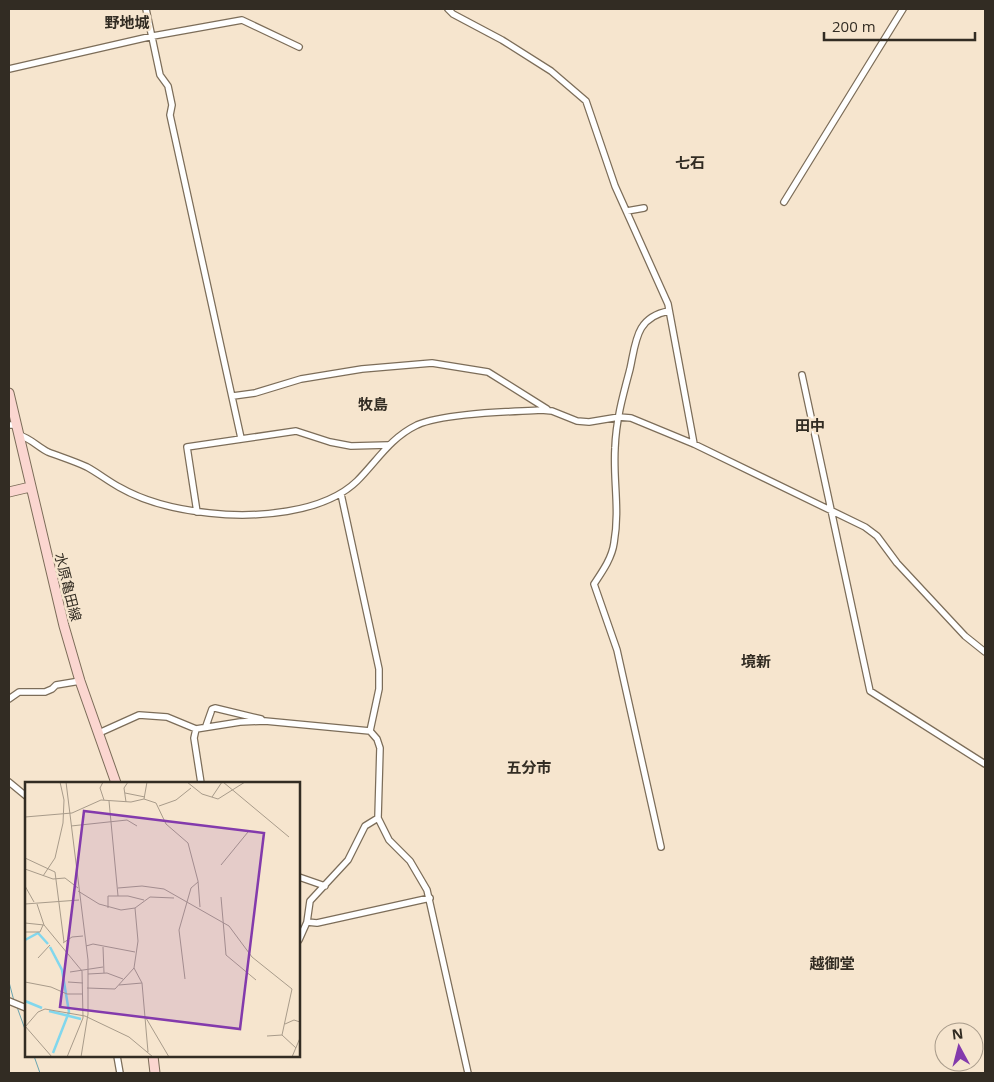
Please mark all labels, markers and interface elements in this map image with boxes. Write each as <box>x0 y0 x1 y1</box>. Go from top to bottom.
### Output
scale bar <box>824 10 975 42</box>
district label: 野地城 <box>104 12 150 32</box>
text: 200 m <box>832 16 876 36</box>
district label: 七石 <box>675 152 705 172</box>
district label: 牧島 <box>358 394 388 414</box>
district label: 田中 <box>795 415 825 435</box>
street label: 水原亀田線 <box>51 551 86 623</box>
district label: 境新 <box>741 651 771 671</box>
district label: 五分市 <box>506 757 552 777</box>
inset map <box>25 782 300 1057</box>
district label: 越御堂 <box>809 953 855 973</box>
north arrow <box>934 1022 984 1072</box>
text: N <box>951 1023 964 1044</box>

